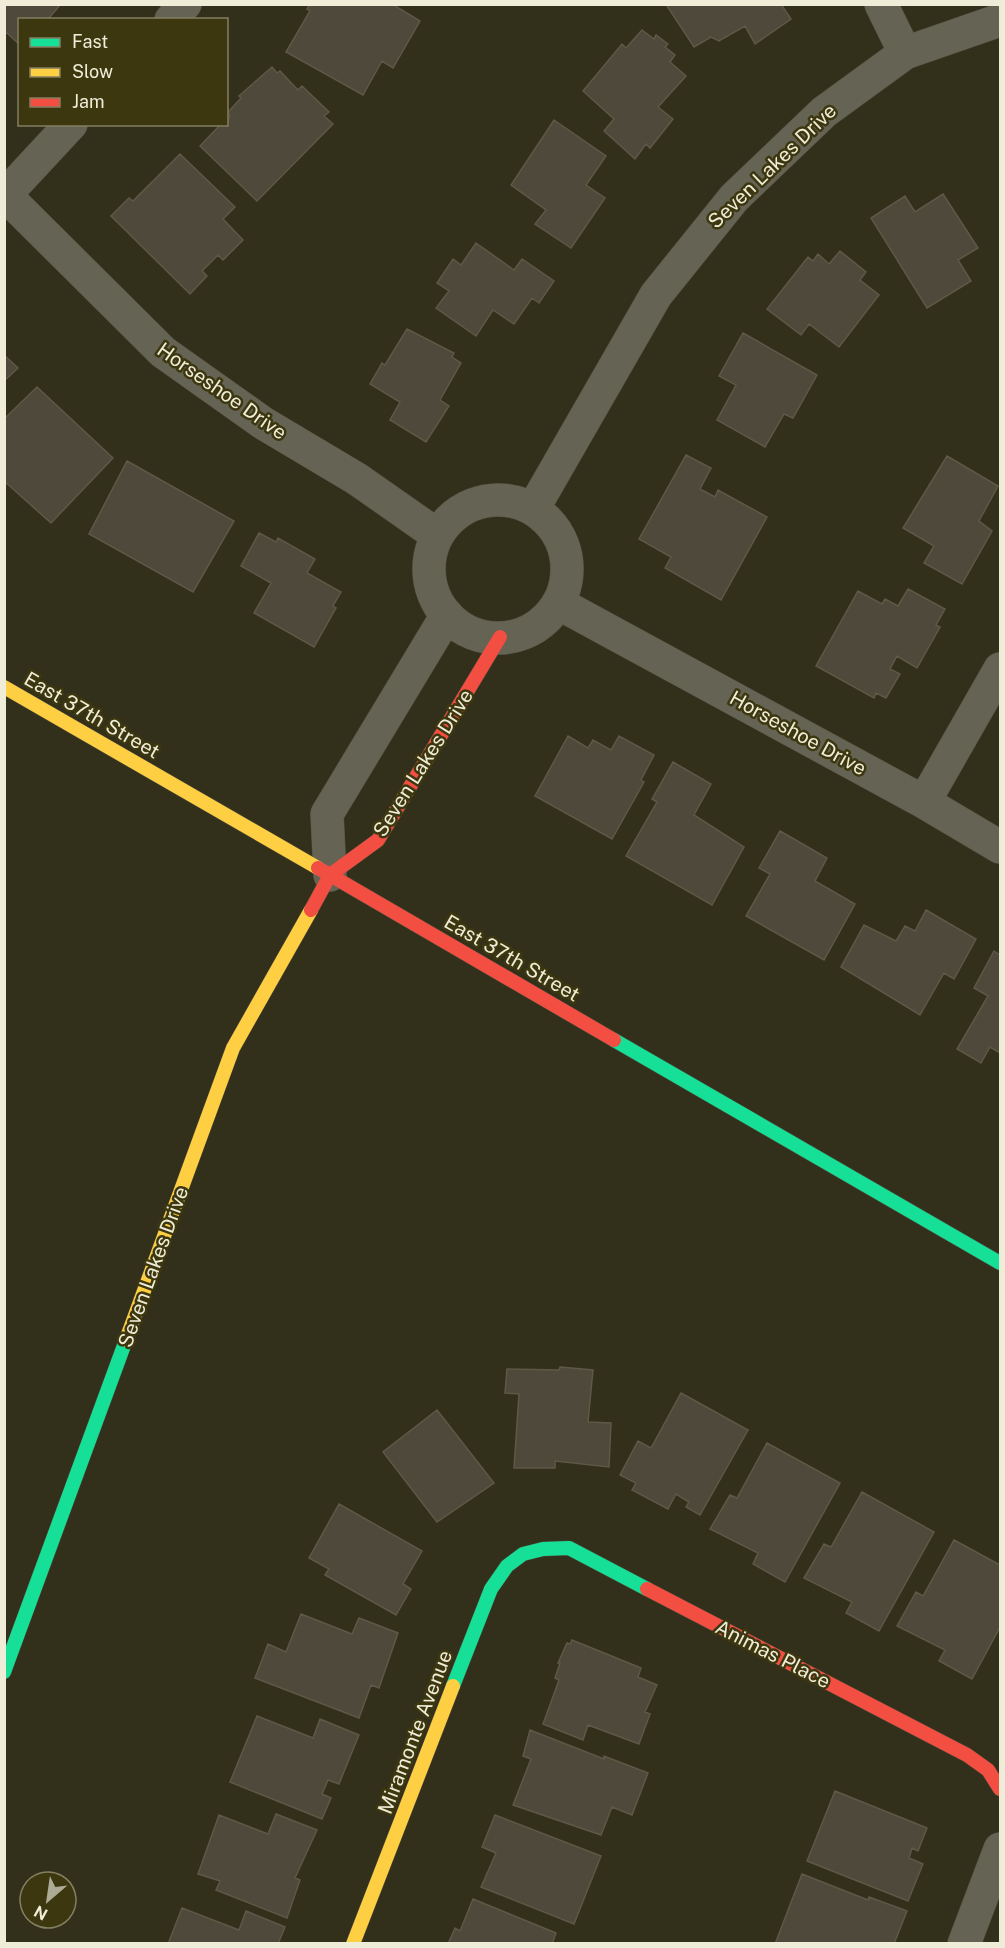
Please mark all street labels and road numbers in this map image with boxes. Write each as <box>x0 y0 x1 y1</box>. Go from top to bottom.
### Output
street label: Seven Lakes Drive <box>703 99 841 233</box>
street label: Horseshoe Drive <box>153 337 291 445</box>
street label: East 37th Street <box>20 666 164 764</box>
street label: Seven Lakes Drive <box>368 685 478 841</box>
street label: Horseshoe Drive <box>725 686 871 780</box>
street label: East 37th Street <box>440 909 584 1007</box>
street label: Seven Lakes Drive <box>113 1183 193 1351</box>
street label: Animas Place <box>711 1615 835 1693</box>
street label: Miramonte Avenue <box>373 1647 457 1817</box>

